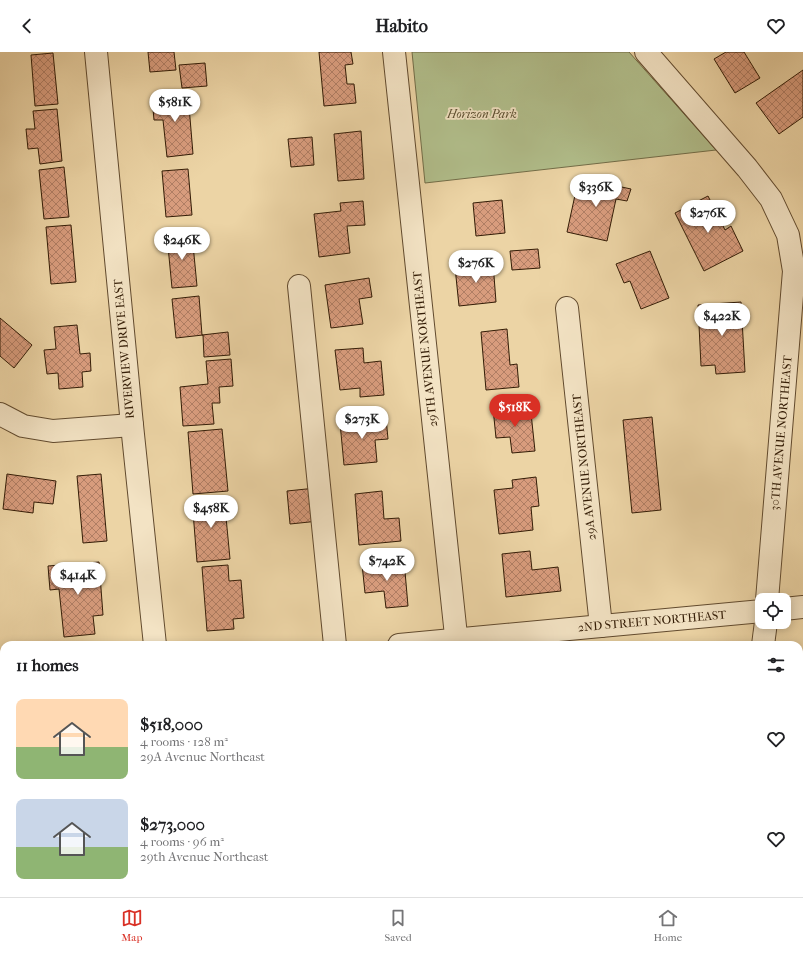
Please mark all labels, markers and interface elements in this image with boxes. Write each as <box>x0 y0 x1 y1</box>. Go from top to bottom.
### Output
icon: back <box>16 15 38 37</box>
icon: heart <box>765 15 787 37</box>
text: Habito <box>375 16 428 37</box>
pin: $581K <box>147 89 203 123</box>
text: $581K <box>158 94 192 109</box>
park label: Horizon Park <box>446 107 517 121</box>
pin: $336K <box>568 174 624 208</box>
text: $336K <box>579 179 613 194</box>
pin: $276K <box>680 200 736 234</box>
text: $276K <box>690 205 726 220</box>
pin: $246K <box>154 227 210 261</box>
text: $246K <box>163 232 201 247</box>
pin: $276K <box>448 250 504 284</box>
text: $276K <box>458 255 494 270</box>
street label: 29TH AVENUE NORTHEAST <box>410 269 440 428</box>
street label: RIVERVIEW DRIVE EAST <box>111 278 137 419</box>
pin: $422K <box>694 303 750 337</box>
text: $422K <box>703 308 741 323</box>
street label: 30TH AVENUE NORTHEAST <box>767 354 795 511</box>
street label: 29A AVENUE NORTHEAST <box>569 392 599 541</box>
pin: $518K <box>487 394 543 428</box>
text: $518K <box>498 399 532 414</box>
pin: $273K <box>334 406 390 440</box>
text: $273K <box>345 411 379 426</box>
pin: $458K <box>183 495 239 529</box>
text: $458K <box>193 500 229 515</box>
pin: $742K <box>359 548 415 582</box>
text: $742K <box>369 553 405 568</box>
pin: $414K <box>50 562 106 596</box>
text: $414K <box>60 567 96 582</box>
map controls <box>755 593 791 629</box>
button: locate <box>755 593 791 629</box>
street label: 2ND STREET NORTHEAST <box>577 607 728 634</box>
icon: filters <box>765 654 787 676</box>
text: 11 homes <box>16 655 79 675</box>
text: $518,000 <box>140 714 203 734</box>
icon: home <box>48 715 96 763</box>
icon: heart <box>765 728 787 750</box>
text: 4 rooms · 128 m² <box>140 734 228 749</box>
text: 29A Avenue Northeast <box>140 749 265 764</box>
text: $273,000 <box>140 814 205 834</box>
icon: home <box>48 815 96 863</box>
icon: heart <box>765 828 787 850</box>
text: 4 rooms · 96 m² <box>140 834 224 849</box>
text: 29th Avenue Northeast <box>140 849 268 864</box>
tab: Map <box>121 907 143 944</box>
tab: Saved <box>385 907 412 944</box>
tab: Home <box>654 907 682 944</box>

